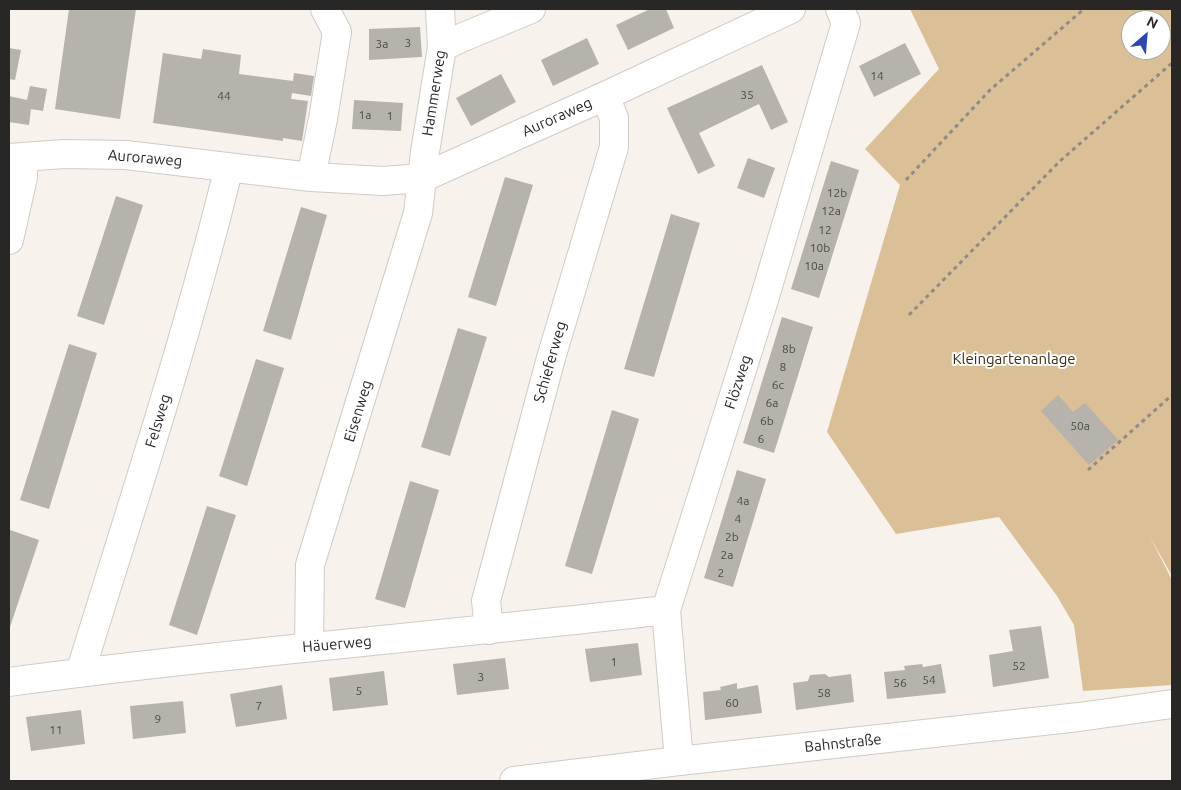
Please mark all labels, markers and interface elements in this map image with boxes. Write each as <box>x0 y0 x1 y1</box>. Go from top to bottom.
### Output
north arrow <box>1121 10 1171 60</box>
text: N <box>1144 13 1161 32</box>
house number: 3 <box>405 36 411 50</box>
house number: 3a <box>376 37 388 51</box>
street label: Hammerweg <box>418 49 450 137</box>
house number: 14 <box>870 69 884 83</box>
house number: 35 <box>740 88 754 102</box>
house number: 44 <box>217 89 231 103</box>
street label: Auroraweg <box>519 94 595 140</box>
house number: 1a <box>359 108 371 122</box>
house number: 1 <box>387 109 393 123</box>
street label: Auroraweg <box>107 146 183 170</box>
house number: 12b <box>827 186 847 200</box>
house number: 12a <box>821 204 841 218</box>
house number: 12 <box>818 223 832 237</box>
house number: 10b <box>810 241 830 255</box>
house number: 10a <box>804 259 824 273</box>
street label: Schieferweg <box>530 319 570 405</box>
house number: 8b <box>782 342 796 356</box>
park label: Kleingartenanlage <box>952 350 1076 368</box>
street label: Flözweg <box>721 353 755 411</box>
house number: 8 <box>780 360 786 374</box>
street label: Eisenweg <box>340 378 376 444</box>
house number: 6c <box>772 378 784 392</box>
street label: Felsweg <box>141 392 175 450</box>
house number: 6a <box>766 396 778 410</box>
house number: 6b <box>760 414 774 428</box>
house number: 50a <box>1070 419 1090 433</box>
house number: 6 <box>758 432 764 446</box>
house number: 4a <box>737 494 749 508</box>
house number: 4 <box>735 512 741 526</box>
house number: 2b <box>725 530 739 544</box>
house number: 2a <box>721 548 733 562</box>
house number: 2 <box>718 566 724 580</box>
street label: Häuerweg <box>302 632 372 656</box>
house number: 1 <box>611 655 617 669</box>
house number: 52 <box>1012 659 1026 673</box>
house number: 3 <box>478 670 484 684</box>
house number: 54 <box>922 673 936 687</box>
house number: 56 <box>893 676 907 690</box>
house number: 5 <box>356 684 362 698</box>
house number: 58 <box>817 686 831 700</box>
house number: 60 <box>725 696 739 710</box>
house number: 7 <box>256 699 262 713</box>
house number: 9 <box>155 712 161 726</box>
house number: 11 <box>49 723 63 737</box>
street label: Bahnstraße <box>804 730 882 756</box>

